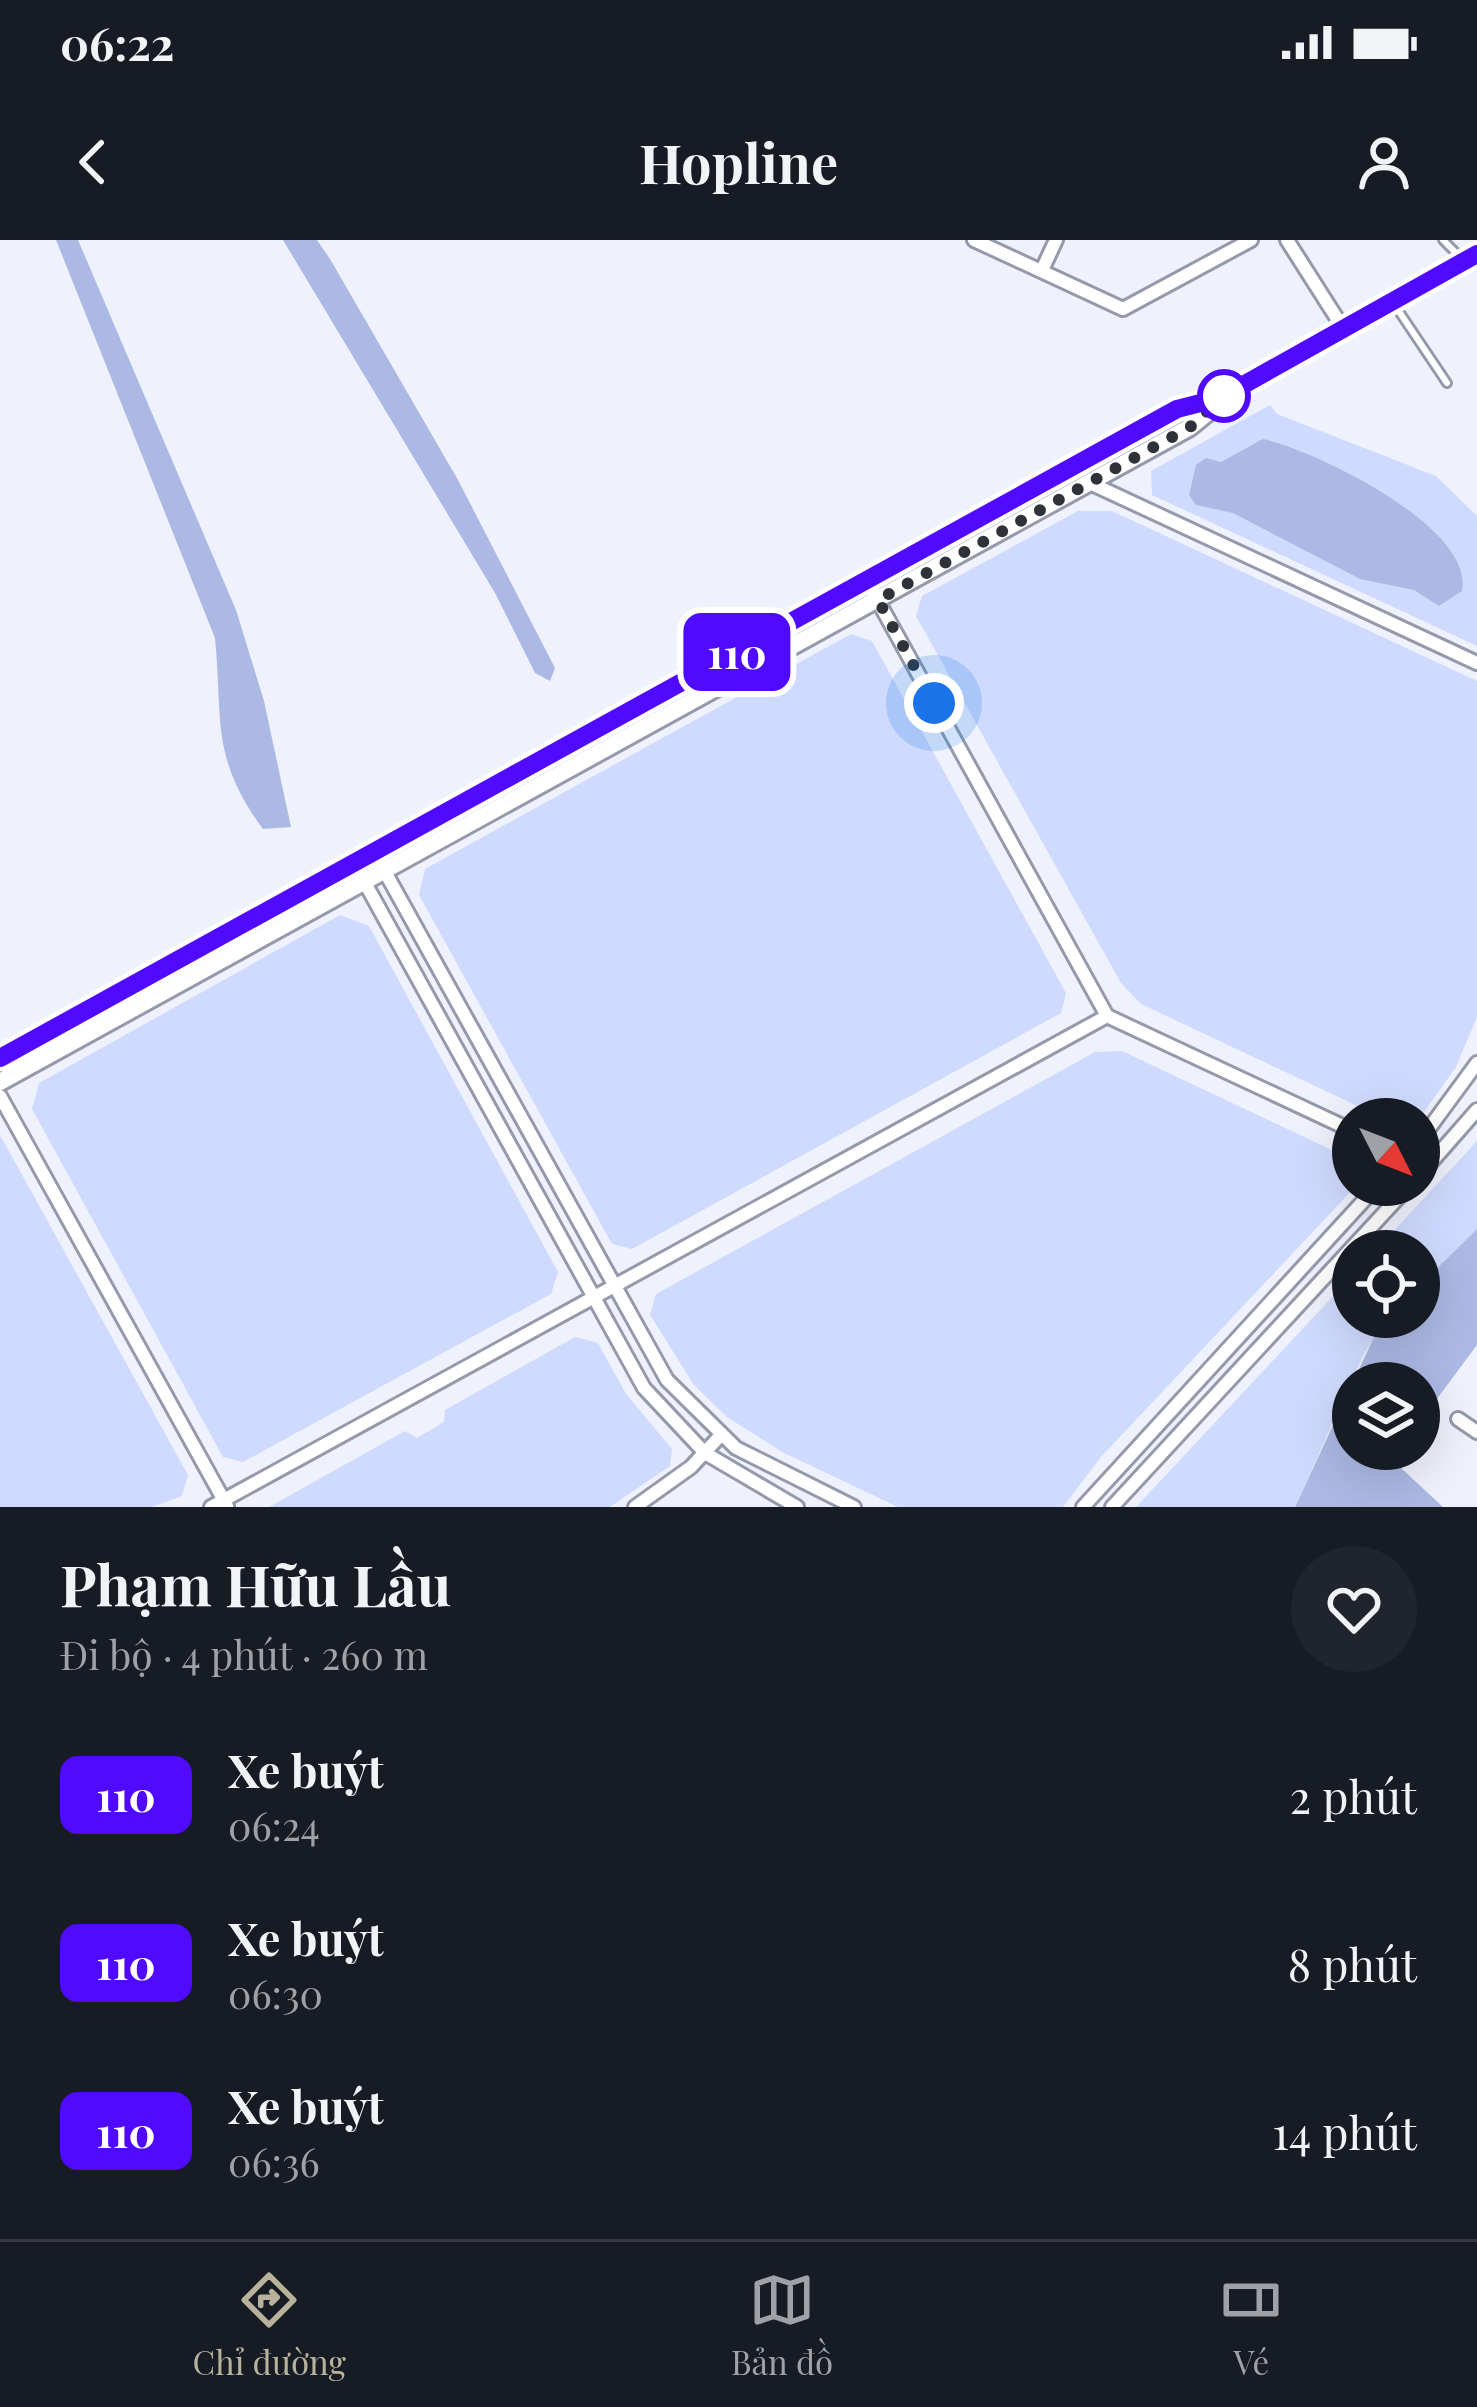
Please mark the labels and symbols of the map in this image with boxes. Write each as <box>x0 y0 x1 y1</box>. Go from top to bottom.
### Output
unlabelled marker <box>1199 371 1249 421</box>
line badge: 110 <box>668 613 806 691</box>
your location <box>904 673 964 733</box>
north arrow <box>1332 1098 1440 1206</box>

